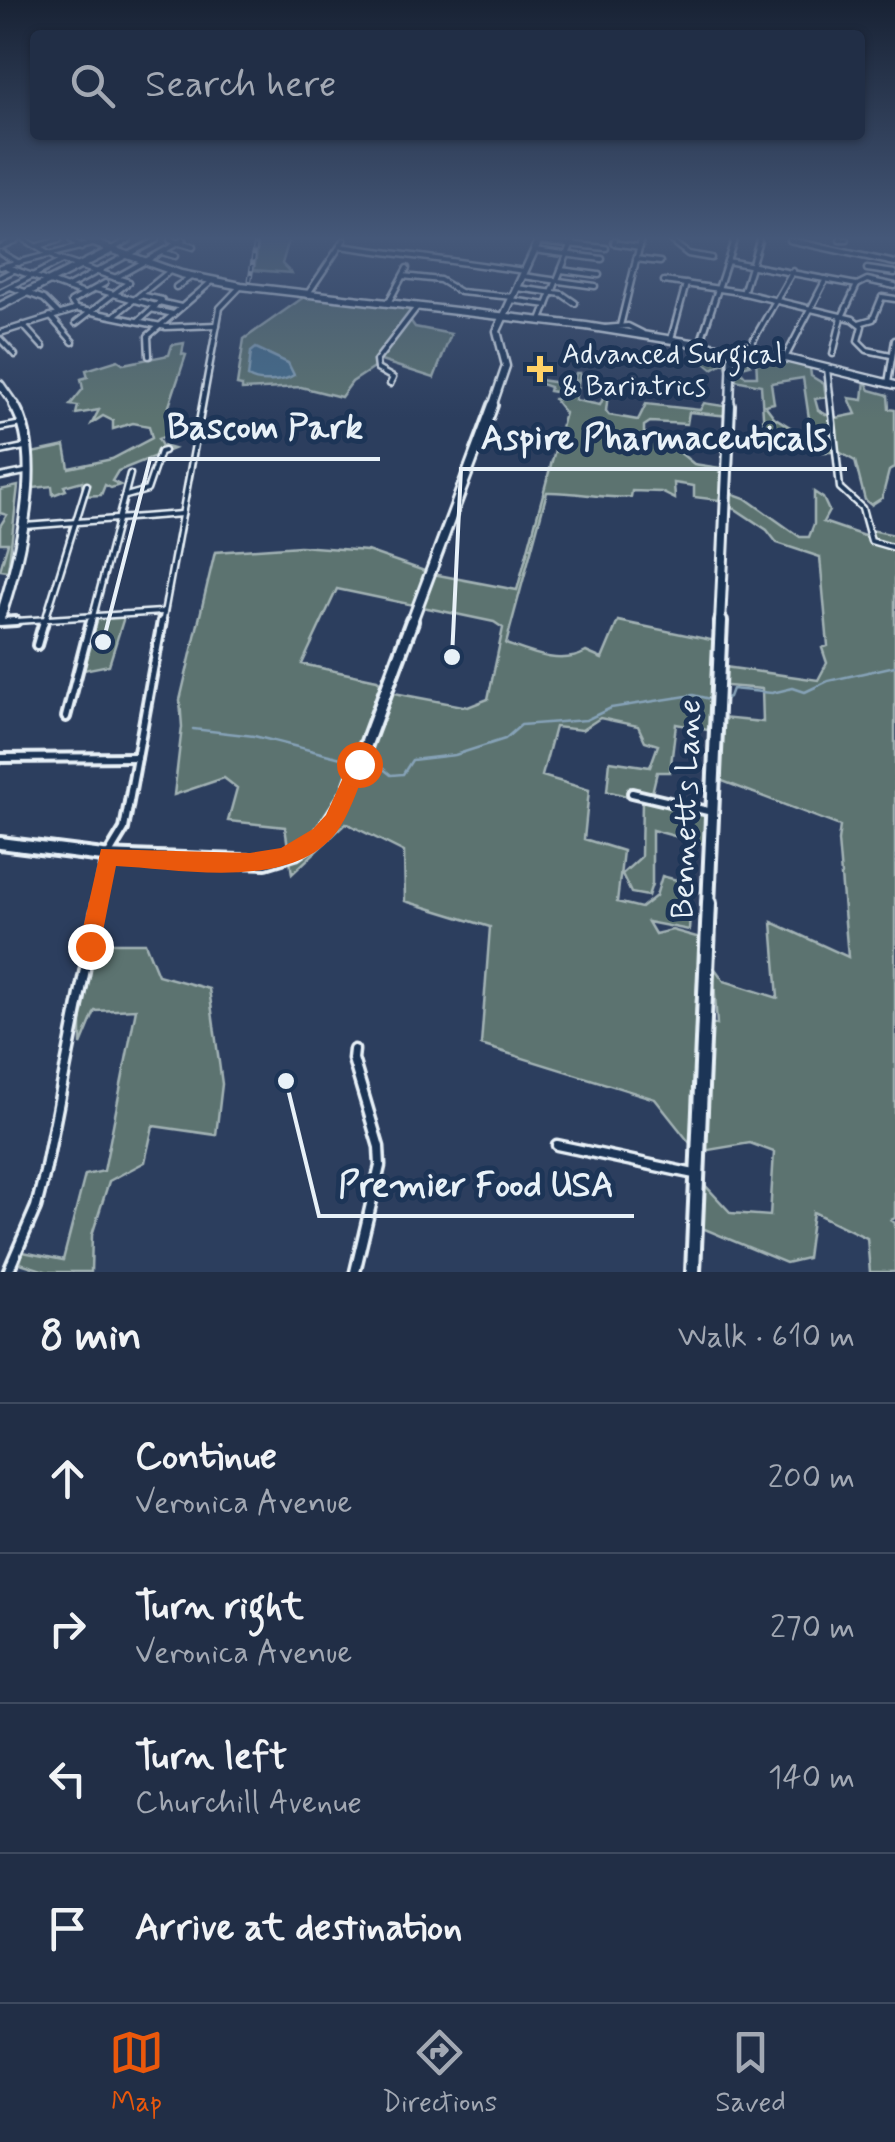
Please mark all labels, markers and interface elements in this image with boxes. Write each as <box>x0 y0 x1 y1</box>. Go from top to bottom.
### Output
search box <box>30 30 865 140</box>
icon: search <box>65 58 120 113</box>
text: Search here <box>145 61 336 110</box>
place label: Advanced Surgical & Bariatrics <box>562 337 783 406</box>
marker: Advanced Surgical & Bariatrics <box>527 356 553 382</box>
callout: Bascom Park <box>150 394 380 459</box>
callout: Aspire Pharmaceuticals <box>461 404 847 469</box>
text: Bascom Park <box>167 405 363 451</box>
text: Aspire Pharmaceuticals <box>481 416 827 462</box>
street label: Bennetts Lane <box>662 698 712 920</box>
route start <box>337 742 383 788</box>
route end <box>68 924 114 970</box>
callout: Premier Food USA <box>319 1151 634 1216</box>
text: Premier Food USA <box>338 1163 614 1209</box>
text: 8 min <box>40 1310 142 1365</box>
text: Walk · 610 m <box>678 1316 855 1358</box>
text: Continue <box>135 1433 277 1482</box>
icon: ahead <box>40 1451 95 1506</box>
text: 200 m <box>768 1457 855 1499</box>
text: Veronica Avenue <box>135 1482 352 1524</box>
text: Turn right <box>135 1583 304 1632</box>
icon: right <box>40 1601 95 1656</box>
text: 270 m <box>770 1607 855 1649</box>
text: Veronica Avenue <box>135 1632 352 1674</box>
text: Turn left <box>135 1733 287 1782</box>
icon: left <box>40 1751 95 1806</box>
text: 140 m <box>768 1757 855 1799</box>
text: Churchill Avenue <box>135 1782 362 1824</box>
icon: arrive <box>40 1901 95 1956</box>
text: Arrive at destination <box>135 1904 462 1953</box>
tab: Map <box>109 2025 164 2122</box>
tab: Directions <box>382 2025 497 2122</box>
tab: Saved <box>715 2025 786 2122</box>

